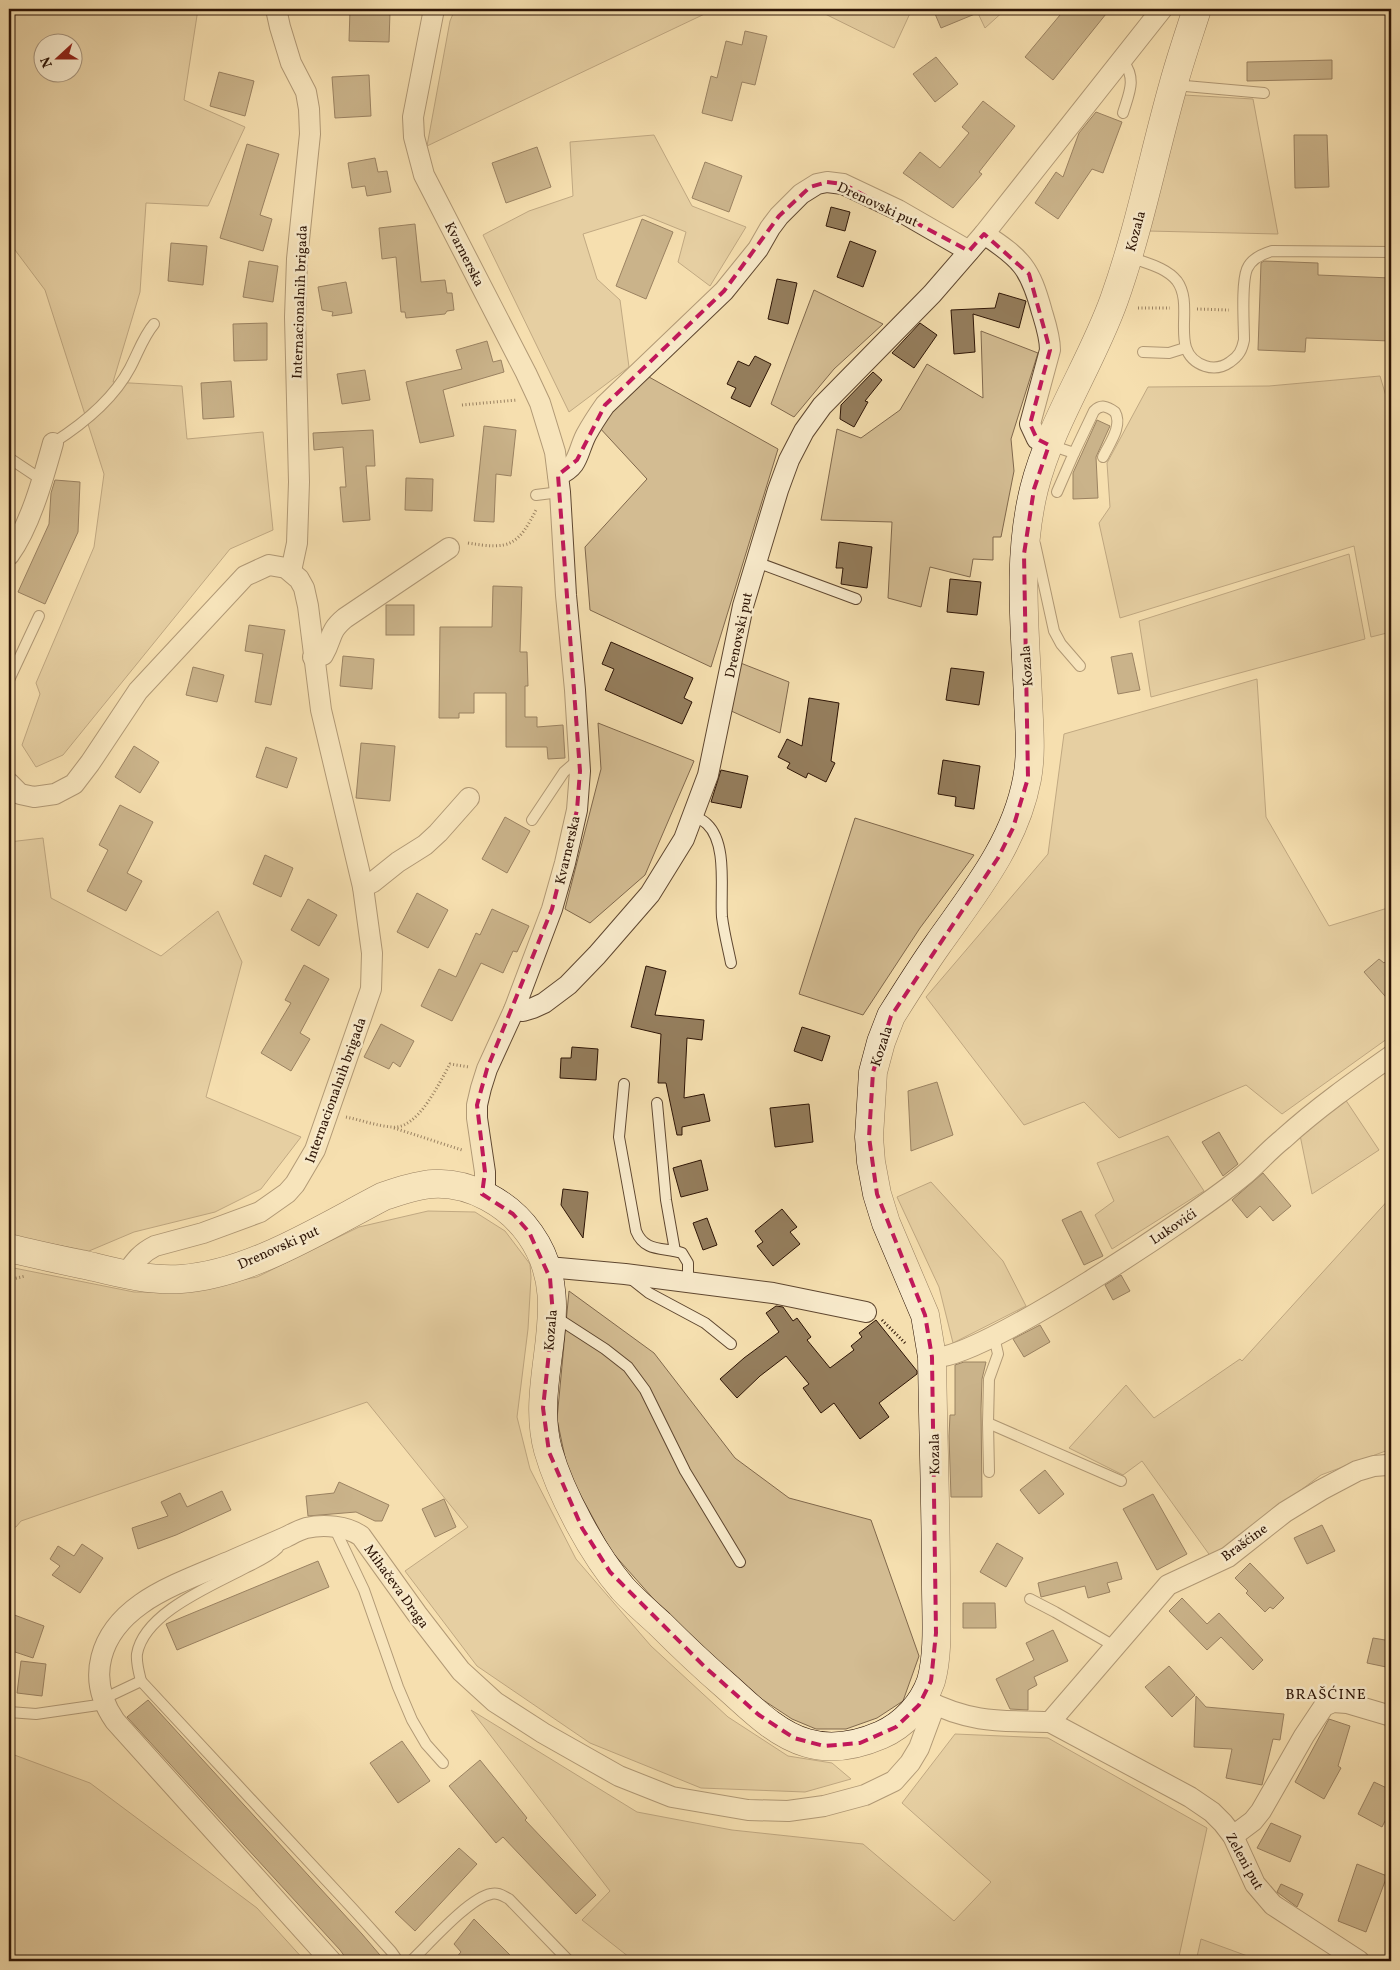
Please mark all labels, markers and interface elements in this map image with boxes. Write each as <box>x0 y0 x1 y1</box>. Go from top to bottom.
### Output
north arrow <box>32 32 82 82</box>
text: N <box>37 54 58 70</box>
street label: Drenovski put <box>834 178 921 232</box>
street label: Kozala <box>1122 209 1151 254</box>
street label: Kvarnerska <box>439 219 488 290</box>
street label: Internacionalnih brigada <box>288 225 313 379</box>
street label: Drenovski put <box>721 591 758 680</box>
street label: Kozala <box>1017 644 1038 687</box>
street label: Kvarnerska <box>551 814 586 887</box>
street label: Internacionalnih brigada <box>301 1015 372 1166</box>
street label: Kozala <box>867 1024 898 1069</box>
street label: Lukovići <box>1147 1205 1201 1250</box>
street label: Drenovski put <box>235 1222 322 1275</box>
street label: Kozala <box>540 1309 563 1352</box>
street label: Kozala <box>926 1433 945 1475</box>
street label: Brašćine <box>1218 1520 1272 1566</box>
street label: Mihačeva Draga <box>359 1541 433 1633</box>
district label: BRAŠĆINE <box>1285 1685 1367 1706</box>
street label: Zeleni put <box>1220 1830 1267 1894</box>

